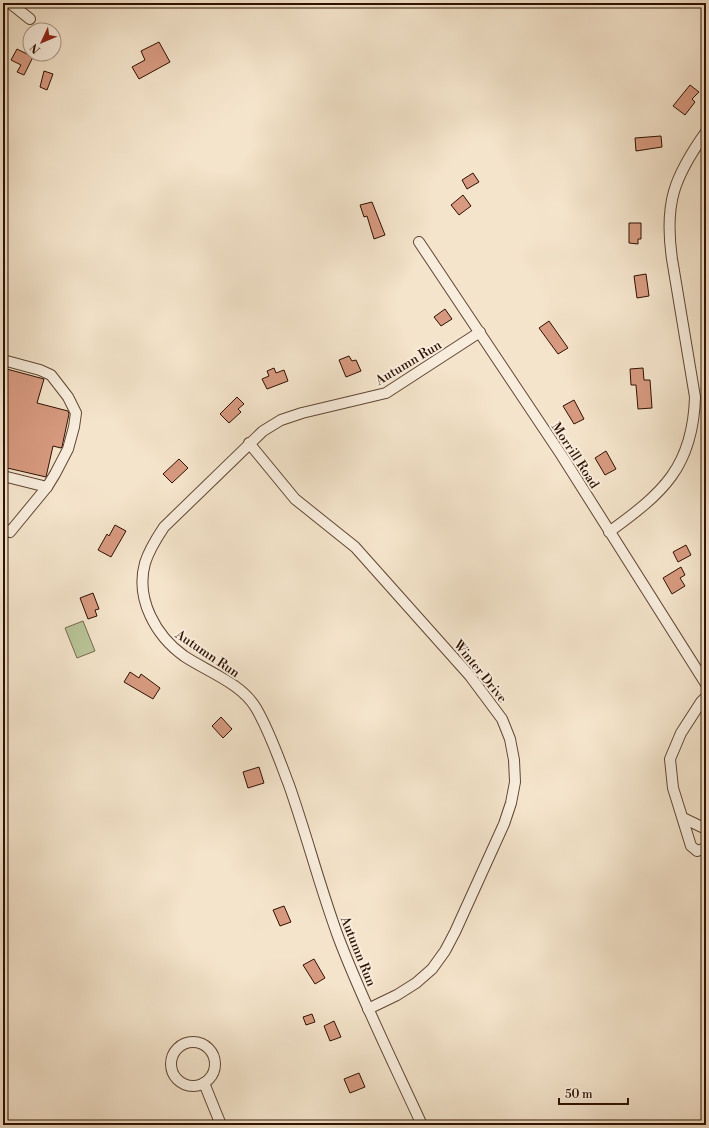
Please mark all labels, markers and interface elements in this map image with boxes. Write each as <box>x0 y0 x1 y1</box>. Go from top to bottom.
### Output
north arrow <box>22 22 62 62</box>
text: N <box>27 40 44 56</box>
street label: Autumn Run <box>372 337 445 389</box>
street label: Morrill Road <box>548 420 603 492</box>
street label: Autumn Run <box>171 626 243 681</box>
street label: Winter Drive <box>450 636 511 706</box>
street label: Autumn Run <box>336 913 379 989</box>
scale bar <box>559 1080 628 1106</box>
text: 50 m <box>565 1087 593 1102</box>

